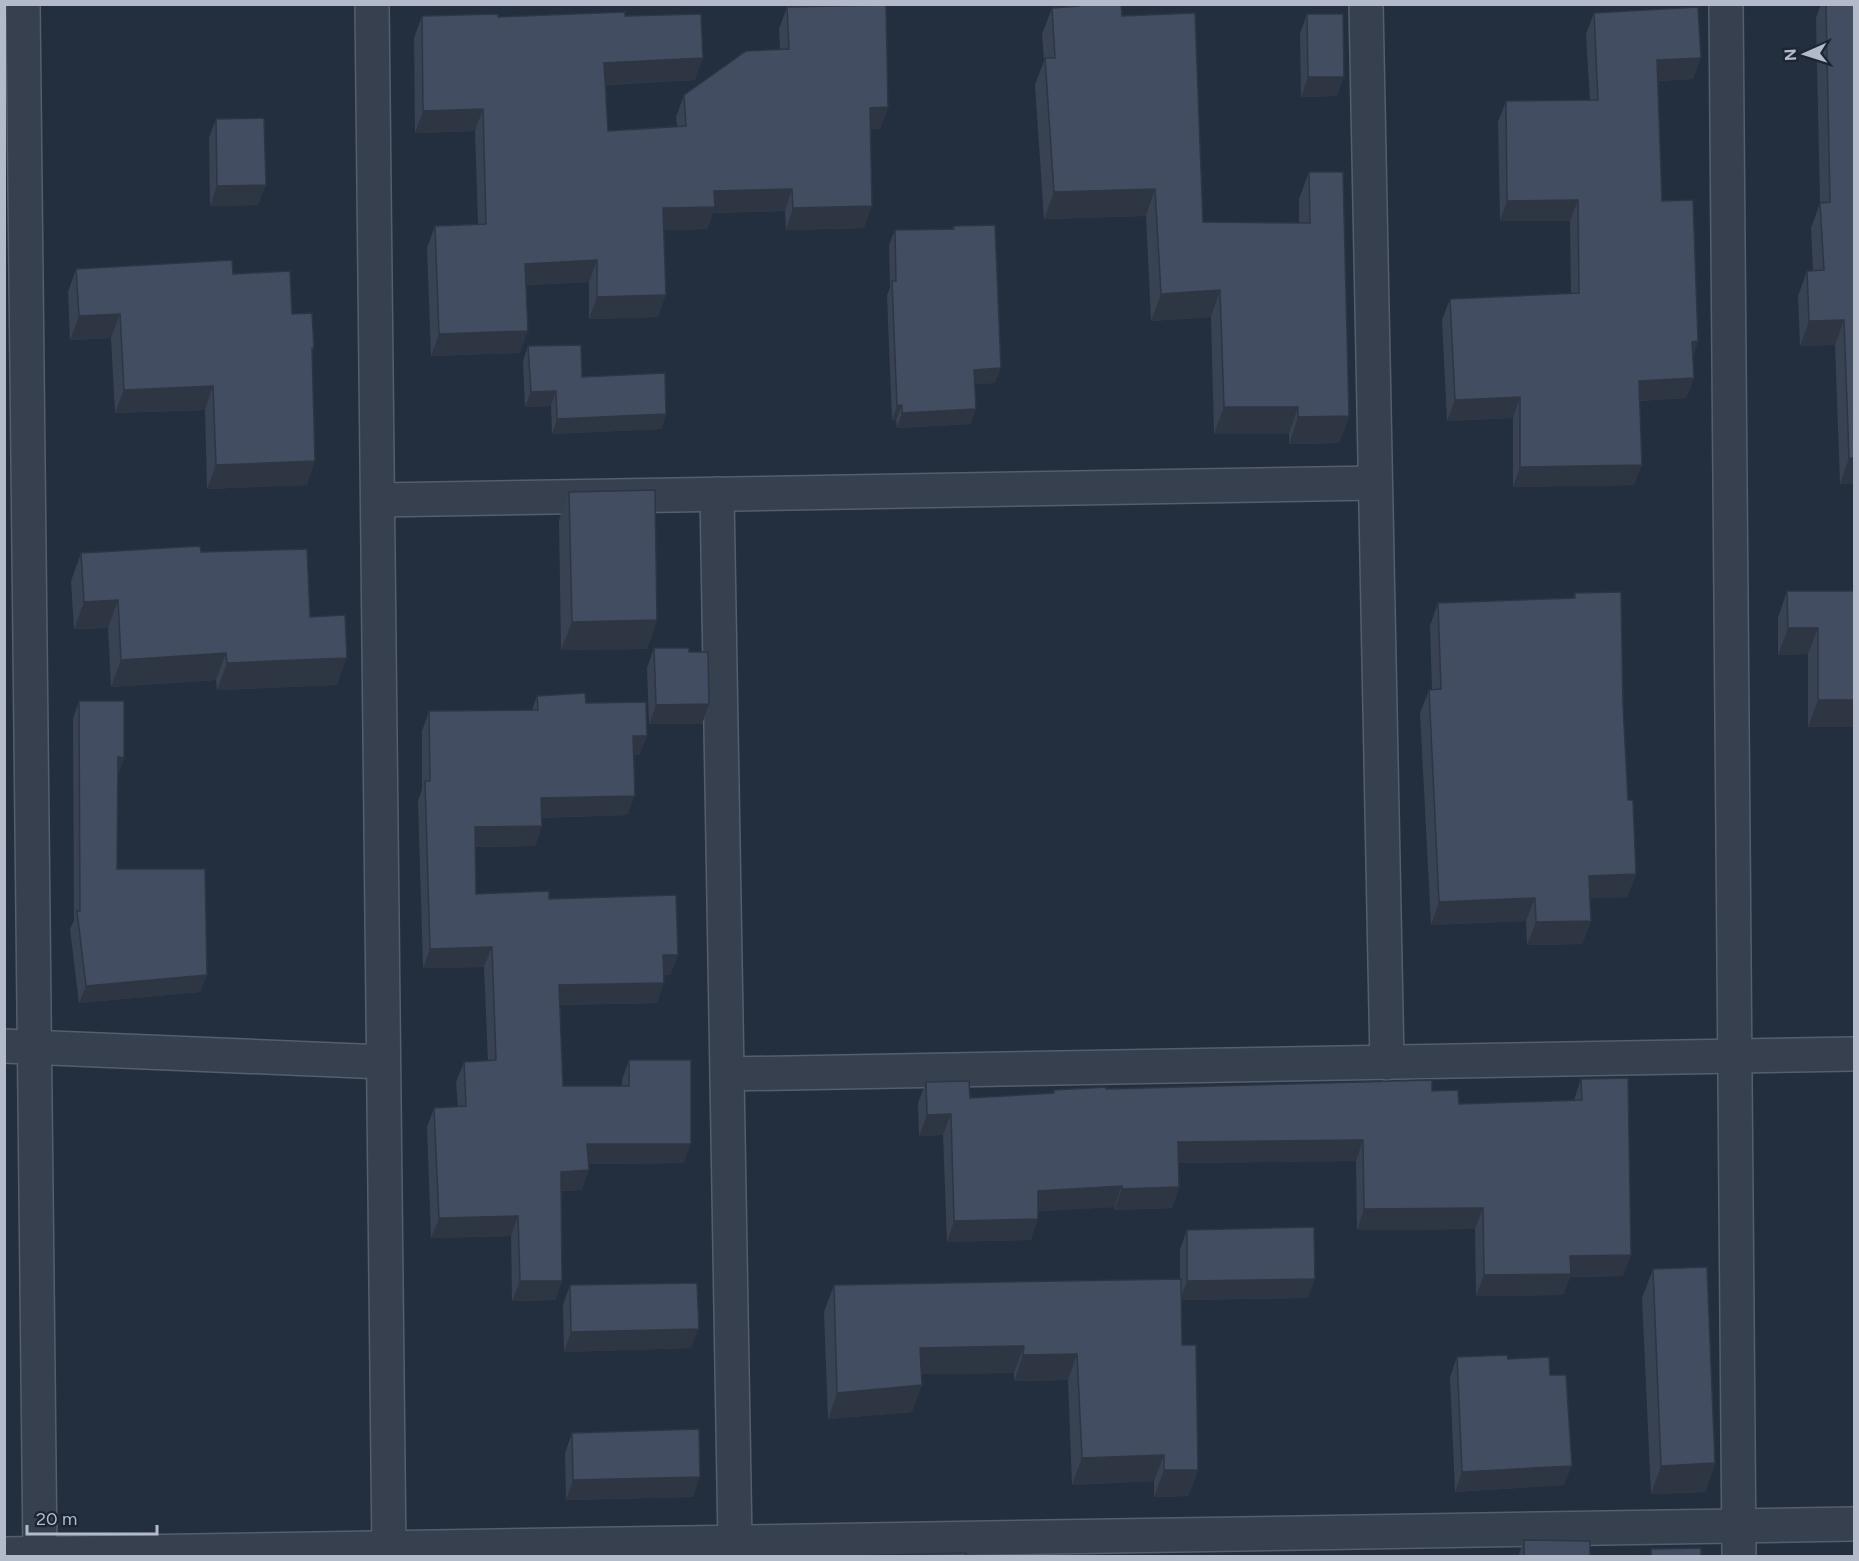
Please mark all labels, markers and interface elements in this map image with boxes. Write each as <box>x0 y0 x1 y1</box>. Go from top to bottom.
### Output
north arrow <box>1775 24 1835 84</box>
text: N <box>1781 48 1800 61</box>
scale bar <box>27 1498 158 1536</box>
text: 20 m <box>36 1508 77 1530</box>

